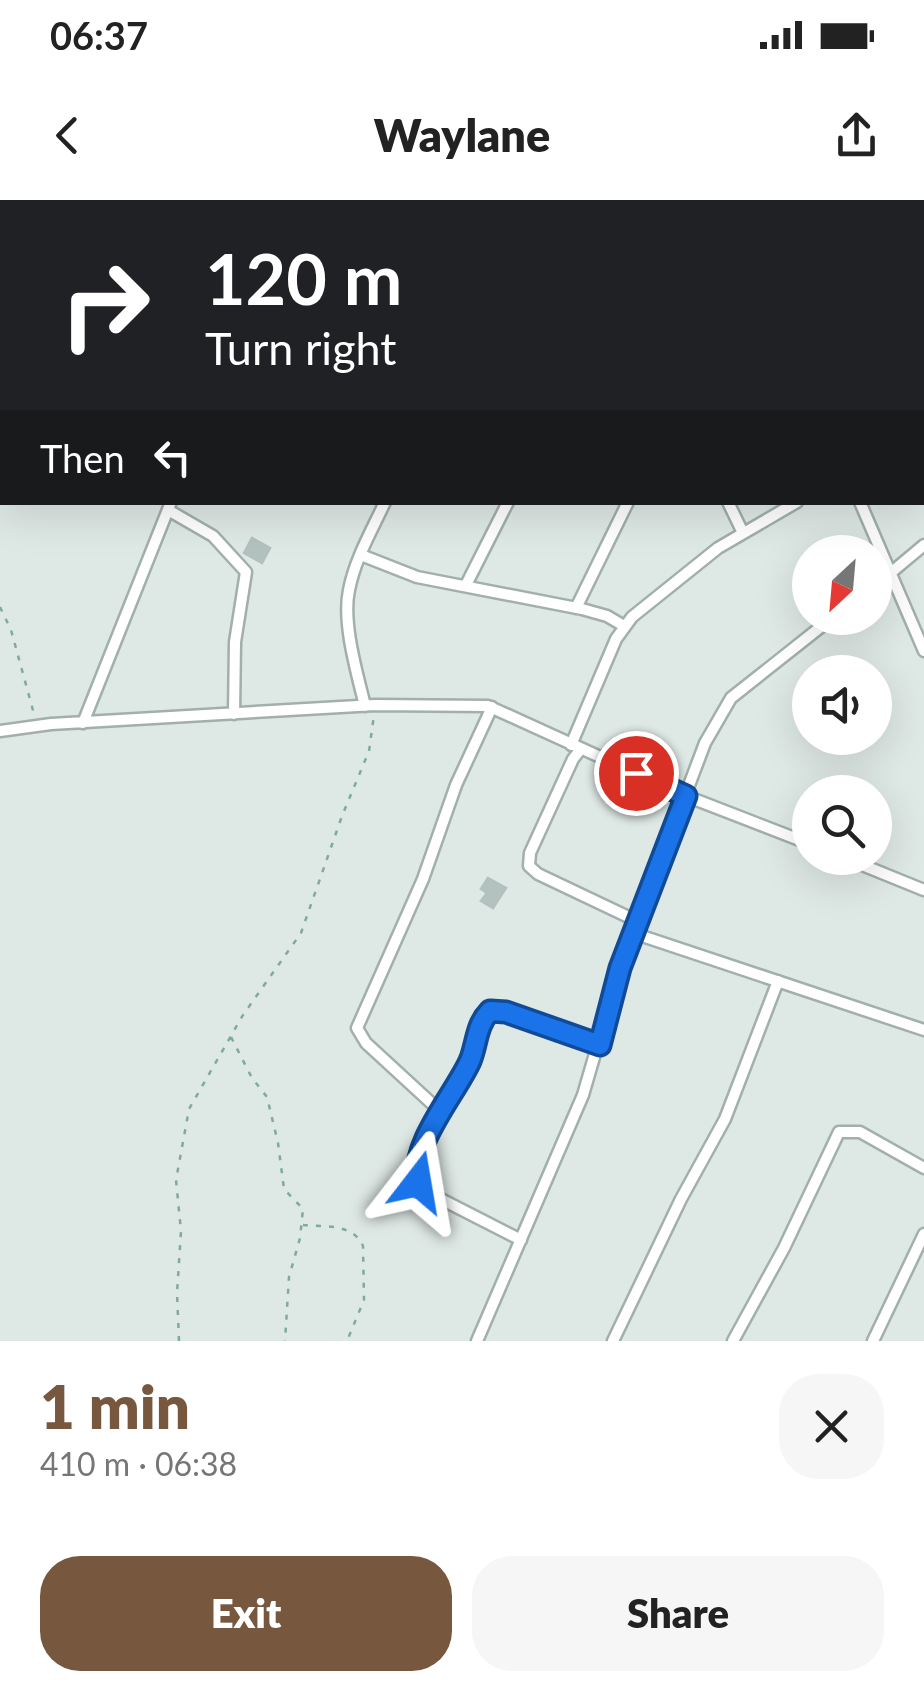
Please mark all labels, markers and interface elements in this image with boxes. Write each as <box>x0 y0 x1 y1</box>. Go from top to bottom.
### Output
text: 06:37 <box>50 12 148 58</box>
icon: back <box>40 108 95 163</box>
text: Waylane <box>374 108 550 162</box>
icon: share <box>829 108 884 163</box>
text: 120 m <box>205 236 402 320</box>
icon: right <box>40 240 170 370</box>
text: Turn right <box>205 321 396 375</box>
icon: left <box>145 430 200 485</box>
text: Then <box>40 435 125 481</box>
north arrow <box>792 535 892 635</box>
map controls <box>792 535 892 875</box>
button: sound <box>792 655 892 755</box>
pin <box>594 731 679 816</box>
icon: arrive <box>609 746 664 801</box>
button: search <box>792 775 892 875</box>
position arrow <box>366 1130 470 1234</box>
text: 1 min <box>40 1370 190 1442</box>
button: close <box>779 1374 884 1479</box>
text: 410 m · 06:38 <box>40 1444 237 1483</box>
button: Exit <box>40 1556 452 1671</box>
button: Share <box>472 1556 884 1671</box>

